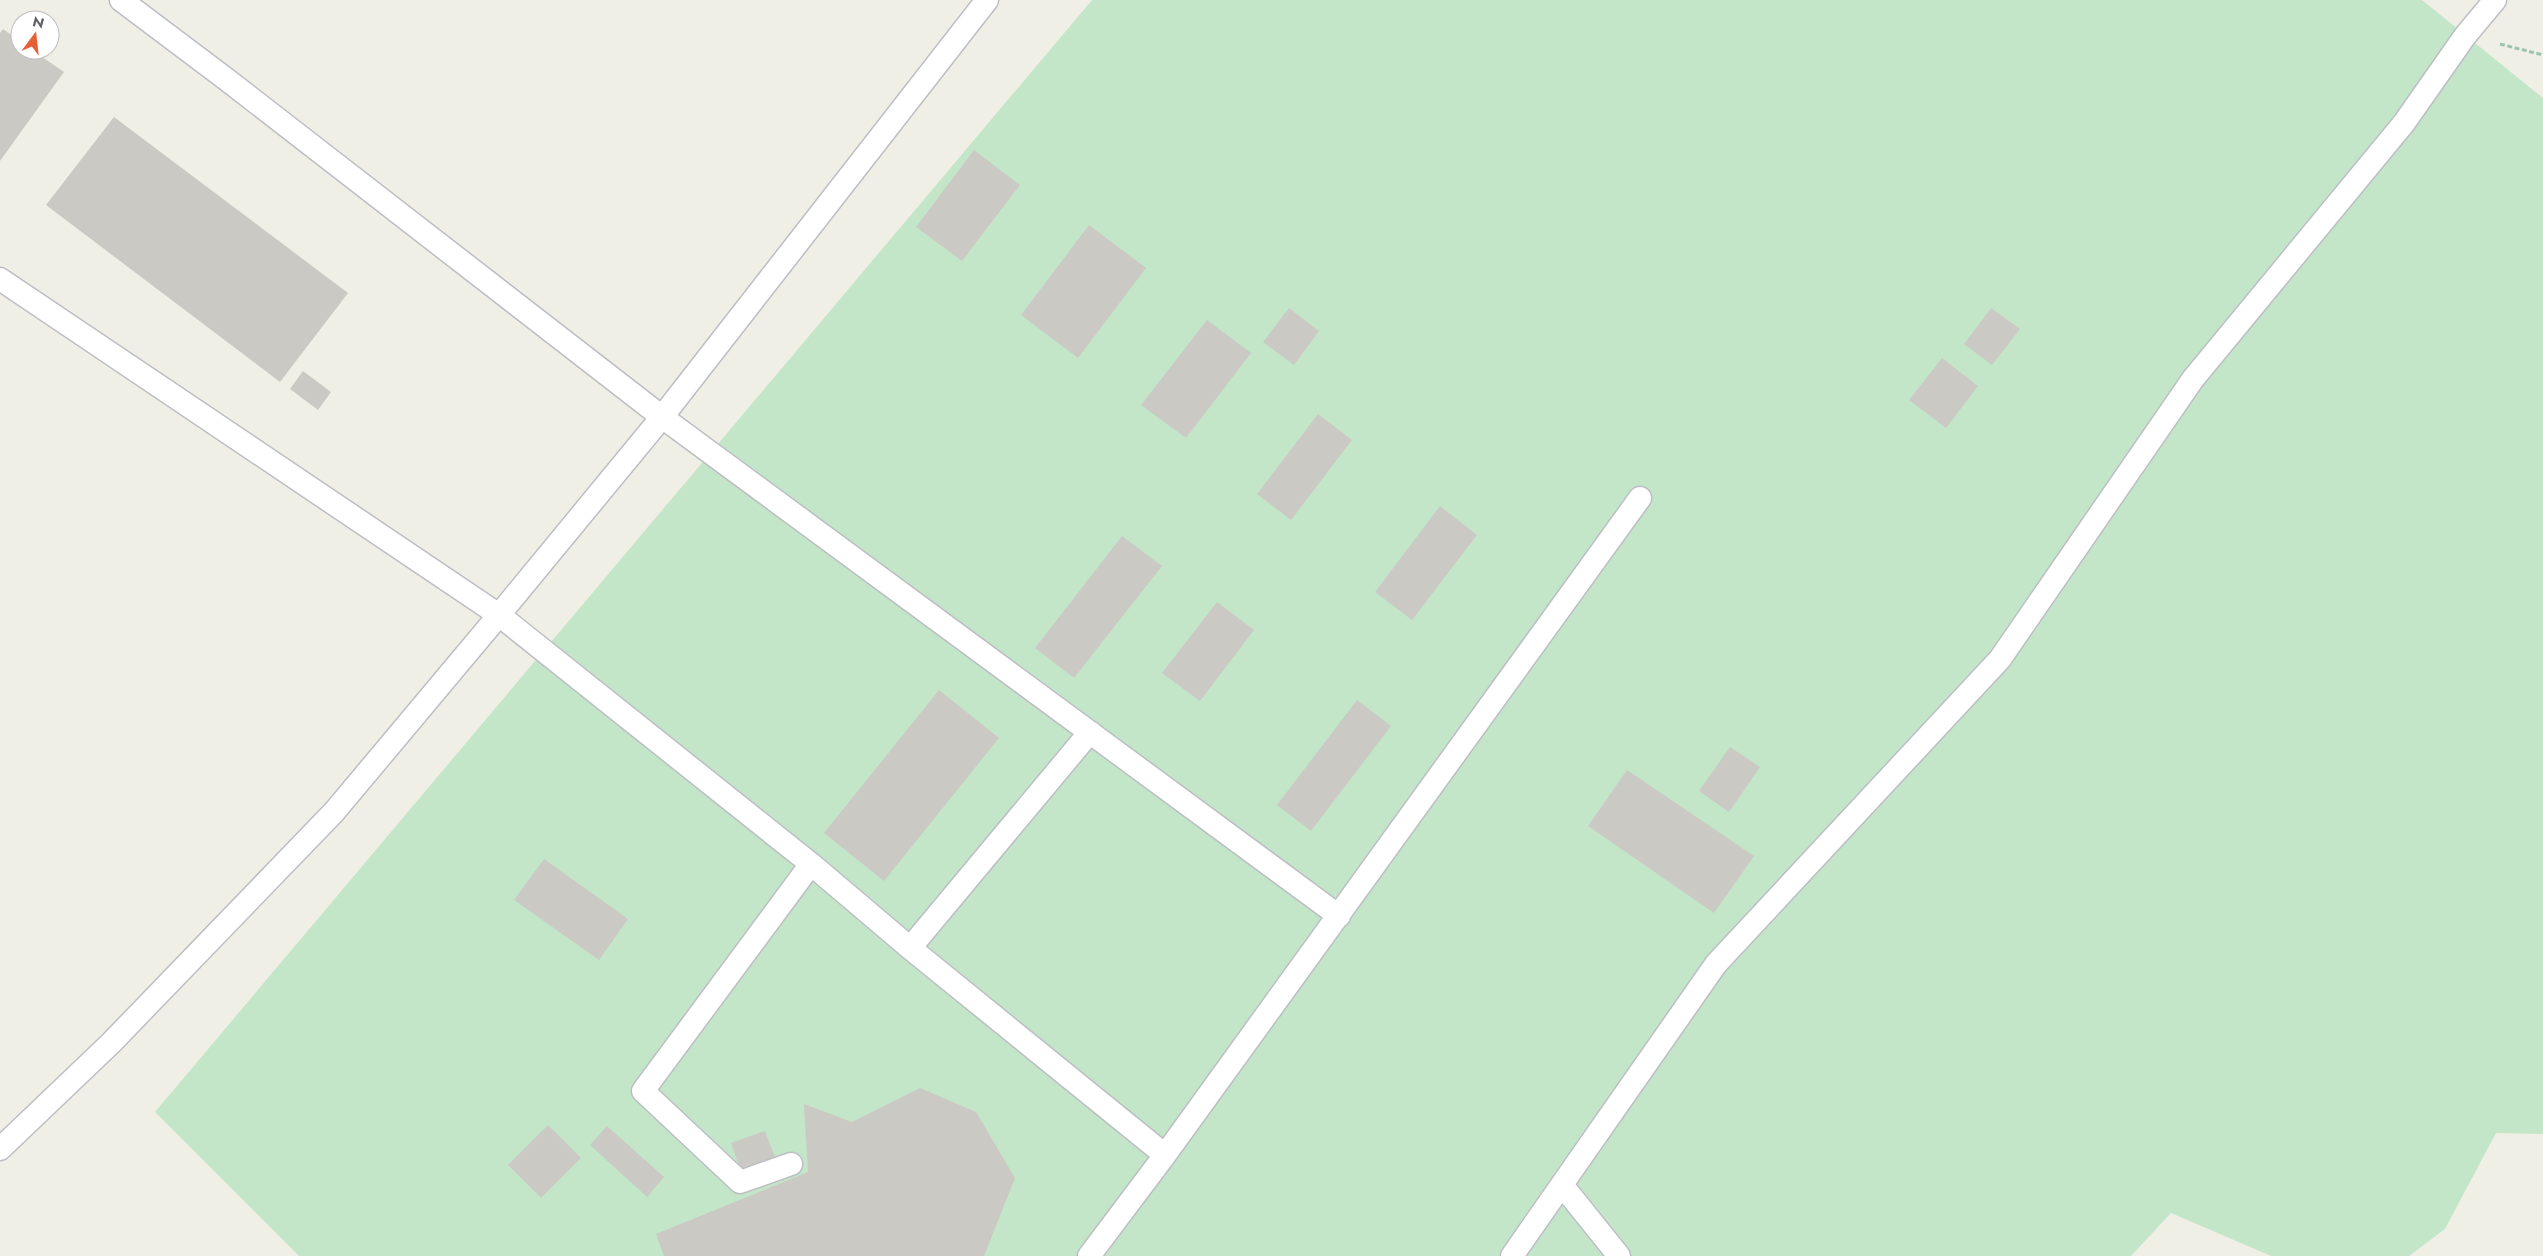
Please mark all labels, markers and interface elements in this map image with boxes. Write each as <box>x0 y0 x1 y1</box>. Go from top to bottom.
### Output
north arrow <box>10 10 60 60</box>
text: N <box>30 11 46 34</box>

